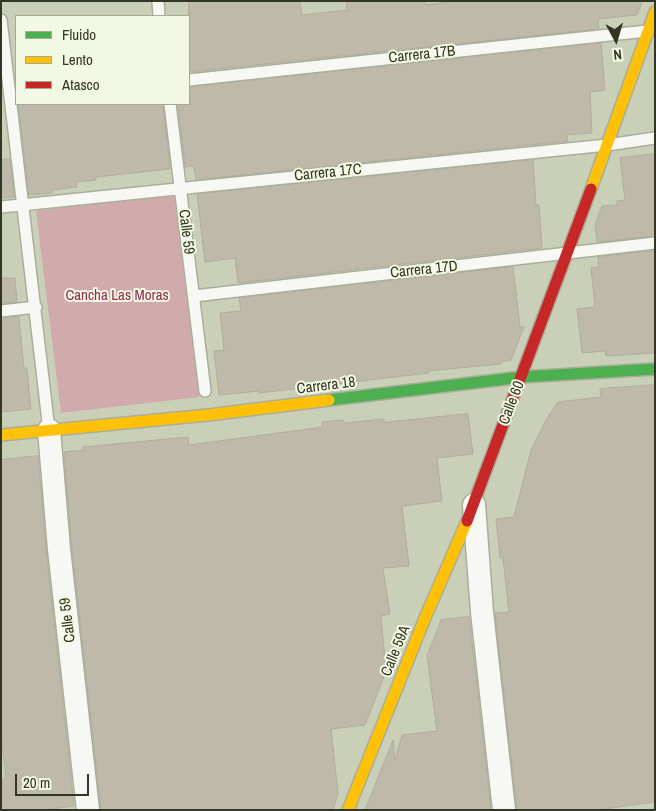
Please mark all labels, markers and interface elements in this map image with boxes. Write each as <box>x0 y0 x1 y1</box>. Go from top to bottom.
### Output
legend <box>15 15 190 105</box>
north arrow <box>591 15 641 65</box>
text: Fluido <box>62 24 96 45</box>
street label: Carrera 17B <box>388 43 456 67</box>
text: N <box>613 46 623 64</box>
text: Lento <box>62 49 93 70</box>
text: Atasco <box>62 74 100 95</box>
street label: Carrera 17C <box>293 161 363 185</box>
street label: Calle 59 <box>174 209 198 255</box>
street label: Carrera 17D <box>389 258 459 282</box>
park label: Cancha Las Moras <box>65 287 169 305</box>
street label: Carrera 18 <box>296 373 356 399</box>
street label: Calle 60 <box>496 379 528 427</box>
street label: Calle 59 <box>56 597 80 643</box>
street label: Calle 59A <box>378 623 414 679</box>
scale bar <box>18 764 91 796</box>
text: 20 m <box>23 772 50 793</box>

